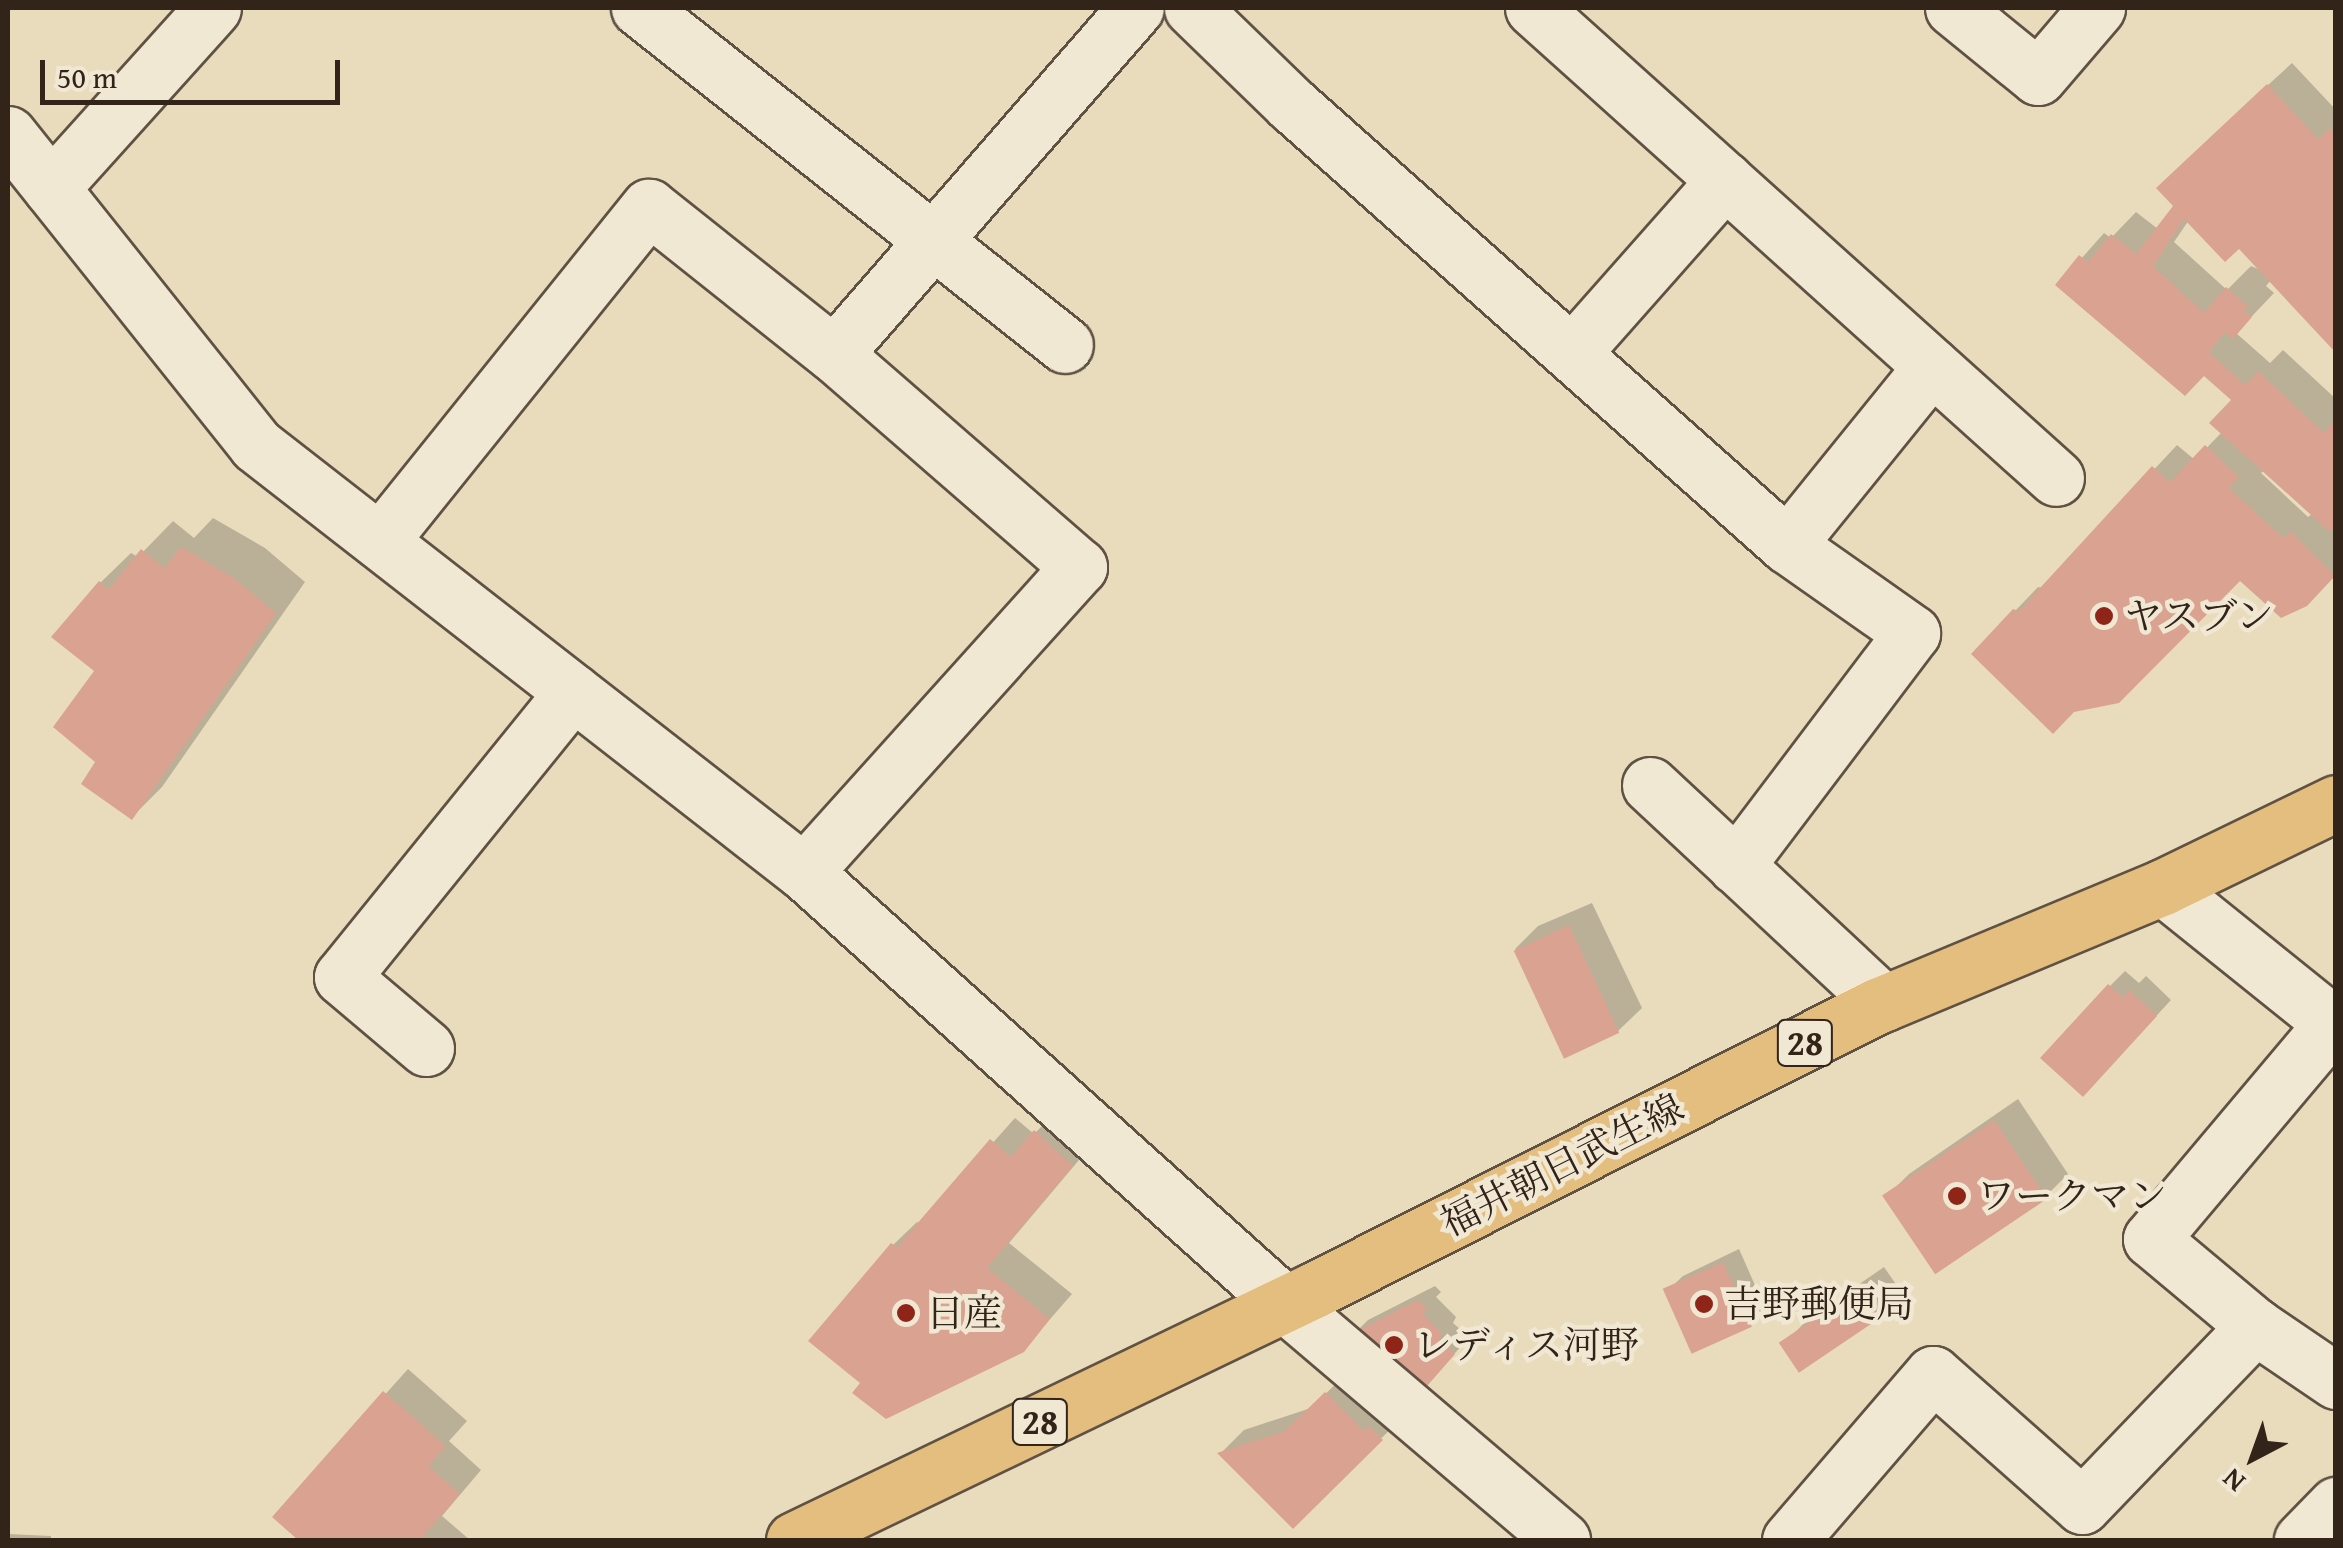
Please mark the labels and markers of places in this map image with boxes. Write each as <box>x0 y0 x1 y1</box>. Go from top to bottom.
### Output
place label: ヤスブン <box>2124 593 2276 639</box>
marker: ヤスブン <box>2093 605 2115 627</box>
place label: ワークマン <box>1977 1173 2167 1219</box>
marker: ワークマン <box>1946 1185 1968 1207</box>
place label: 吉野郵便局 <box>1724 1281 1914 1327</box>
place label: 日産 <box>926 1290 1002 1336</box>
marker: 吉野郵便局 <box>1693 1293 1715 1315</box>
marker: 日産 <box>895 1302 917 1324</box>
place label: レディス河野 <box>1414 1322 1642 1368</box>
marker: レディス河野 <box>1383 1334 1405 1356</box>

